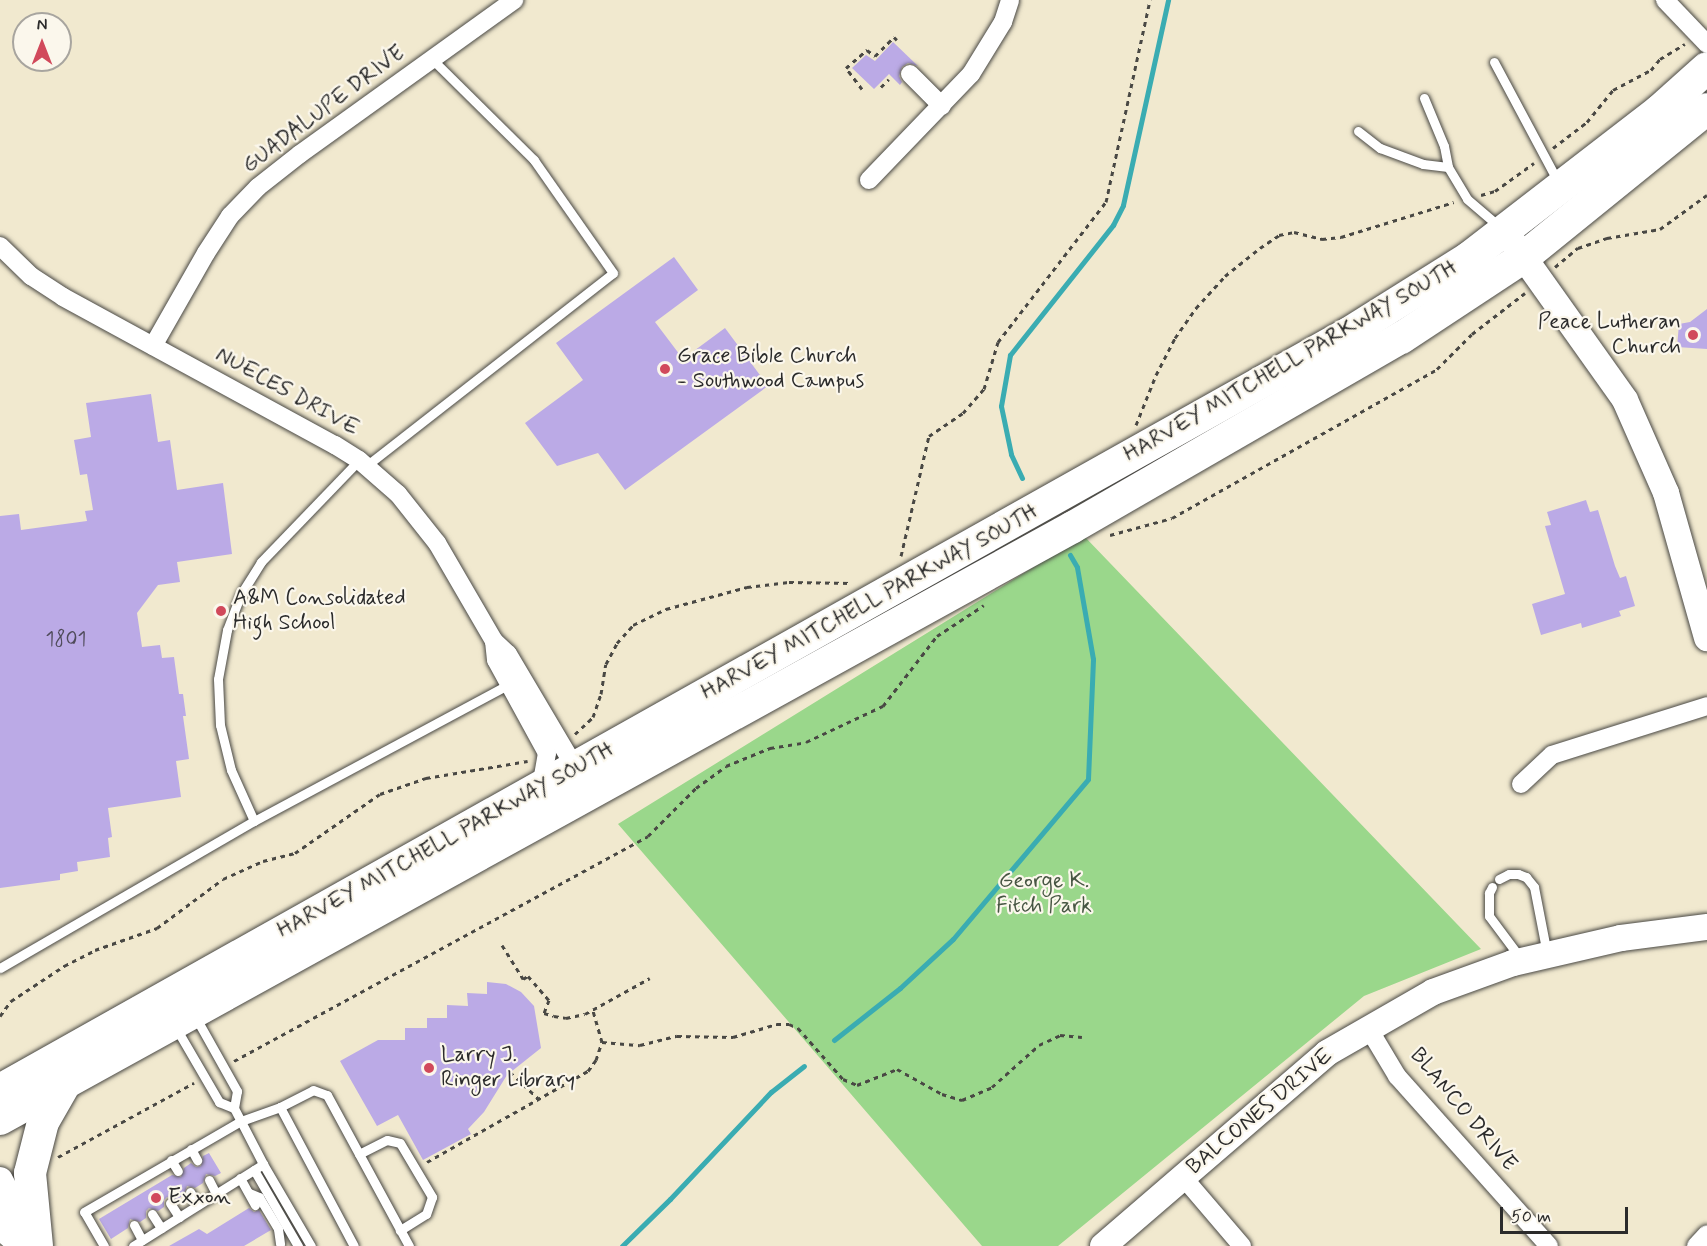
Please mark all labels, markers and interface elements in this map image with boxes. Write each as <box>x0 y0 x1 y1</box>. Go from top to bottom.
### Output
north arrow <box>12 12 72 72</box>
text: N <box>37 15 47 36</box>
street label: GUADALUPE DRIVE <box>234 38 414 182</box>
street label: HARVEY MITCHELL PARKWAY SOUTH <box>1118 255 1464 469</box>
place label: Peace Lutheran Church <box>1538 309 1681 360</box>
marker: Peace Lutheran Church <box>1686 328 1700 342</box>
street label: NUECES DRIVE <box>211 342 363 442</box>
place label: Grace Bible Church - Southwood Campus <box>677 343 865 394</box>
marker: Grace Bible Church - Southwood Campus <box>658 362 672 376</box>
street label: HARVEY MITCHELL PARKWAY SOUTH <box>696 498 1044 708</box>
place label: A&M Consolidated High School <box>233 585 403 636</box>
marker: A&M Consolidated High School <box>214 604 228 618</box>
house number: 1801 <box>46 627 86 651</box>
street label: HARVEY MITCHELL PARKWAY SOUTH <box>272 736 620 946</box>
park label: George K. Fitch Park <box>996 868 1092 920</box>
street label: BLANCO DRIVE <box>1401 1040 1525 1180</box>
place label: Larry J. Ringer Library <box>441 1042 579 1094</box>
street label: BALCONES DRIVE <box>1181 1043 1339 1181</box>
marker: Larry J. Ringer Library <box>422 1061 436 1075</box>
place label: Exxon <box>168 1185 231 1211</box>
marker: Exxon <box>149 1191 163 1205</box>
scale bar <box>1503 1195 1630 1233</box>
text: 50 m <box>1511 1205 1551 1229</box>

